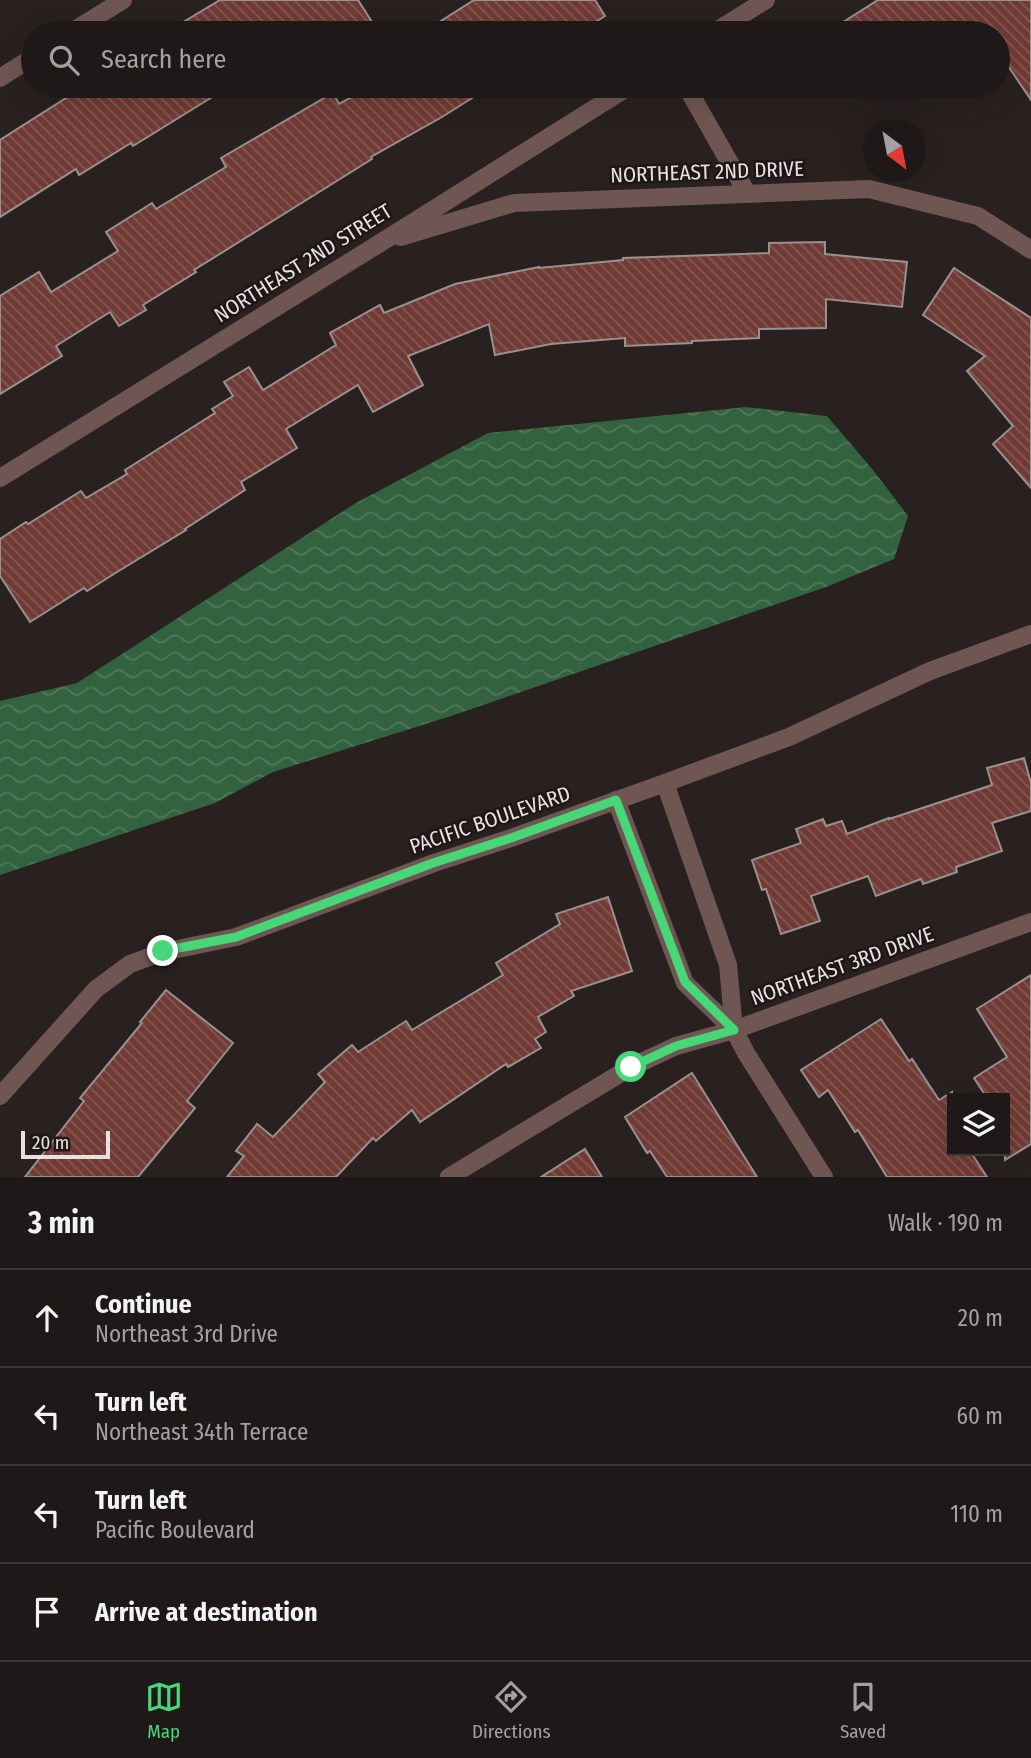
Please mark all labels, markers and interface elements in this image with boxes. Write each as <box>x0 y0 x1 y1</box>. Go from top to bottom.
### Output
search box <box>21 21 1010 98</box>
icon: search <box>45 41 83 79</box>
text: Search here <box>101 44 226 75</box>
north arrow <box>863 119 926 182</box>
street label: NORTHEAST 2ND DRIVE <box>610 156 804 188</box>
street label: NORTHEAST 2ND STREET <box>209 198 397 328</box>
street label: PACIFIC BOULEVARD <box>406 780 574 860</box>
street label: NORTHEAST 3RD DRIVE <box>747 921 937 1011</box>
route end <box>147 935 178 966</box>
route start <box>615 1051 646 1082</box>
map controls <box>947 1093 1010 1156</box>
button: layers <box>947 1093 1010 1156</box>
scale bar <box>21 1128 110 1160</box>
text: 20 m <box>32 1131 69 1154</box>
text: 3 min <box>28 1205 95 1241</box>
text: Walk · 190 m <box>888 1209 1003 1237</box>
text: Continue <box>95 1289 192 1320</box>
icon: ahead <box>28 1299 66 1337</box>
text: 20 m <box>958 1304 1003 1332</box>
text: Northeast 3rd Drive <box>95 1320 278 1348</box>
text: Turn left <box>95 1387 187 1418</box>
icon: left <box>28 1397 66 1435</box>
text: 60 m <box>957 1402 1003 1430</box>
text: Northeast 34th Terrace <box>95 1418 308 1446</box>
text: Turn left <box>95 1485 187 1516</box>
icon: left <box>28 1495 66 1533</box>
text: 110 m <box>950 1500 1003 1528</box>
text: Pacific Boulevard <box>95 1516 255 1544</box>
icon: arrive <box>28 1593 66 1631</box>
text: Arrive at destination <box>95 1597 318 1628</box>
tab: Map <box>145 1678 183 1743</box>
tab: Directions <box>472 1678 551 1743</box>
tab: Saved <box>840 1678 886 1743</box>

